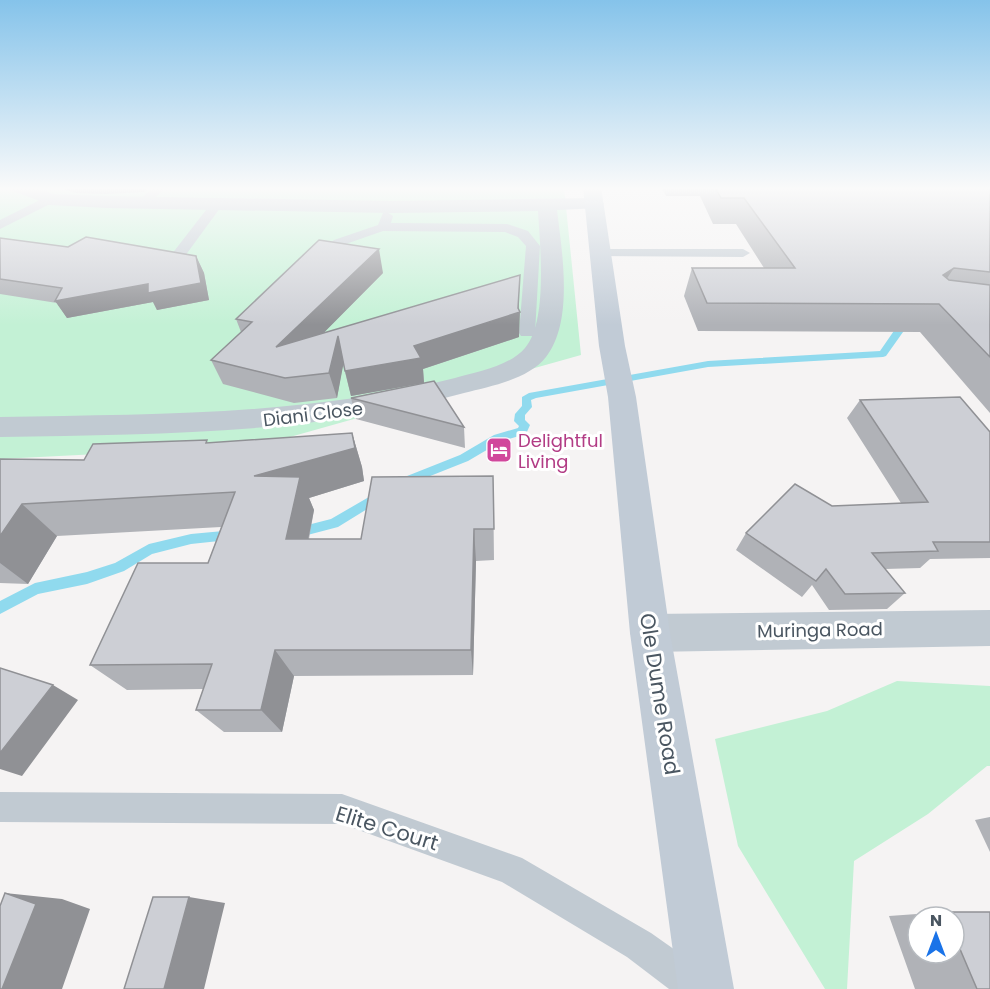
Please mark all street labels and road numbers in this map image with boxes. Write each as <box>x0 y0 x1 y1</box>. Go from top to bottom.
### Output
street label: Diani Close <box>262 395 364 433</box>
street label: Ole Dume Road <box>633 611 687 777</box>
street label: Muringa Road <box>757 616 883 644</box>
street label: Elite Court <box>332 799 442 857</box>

